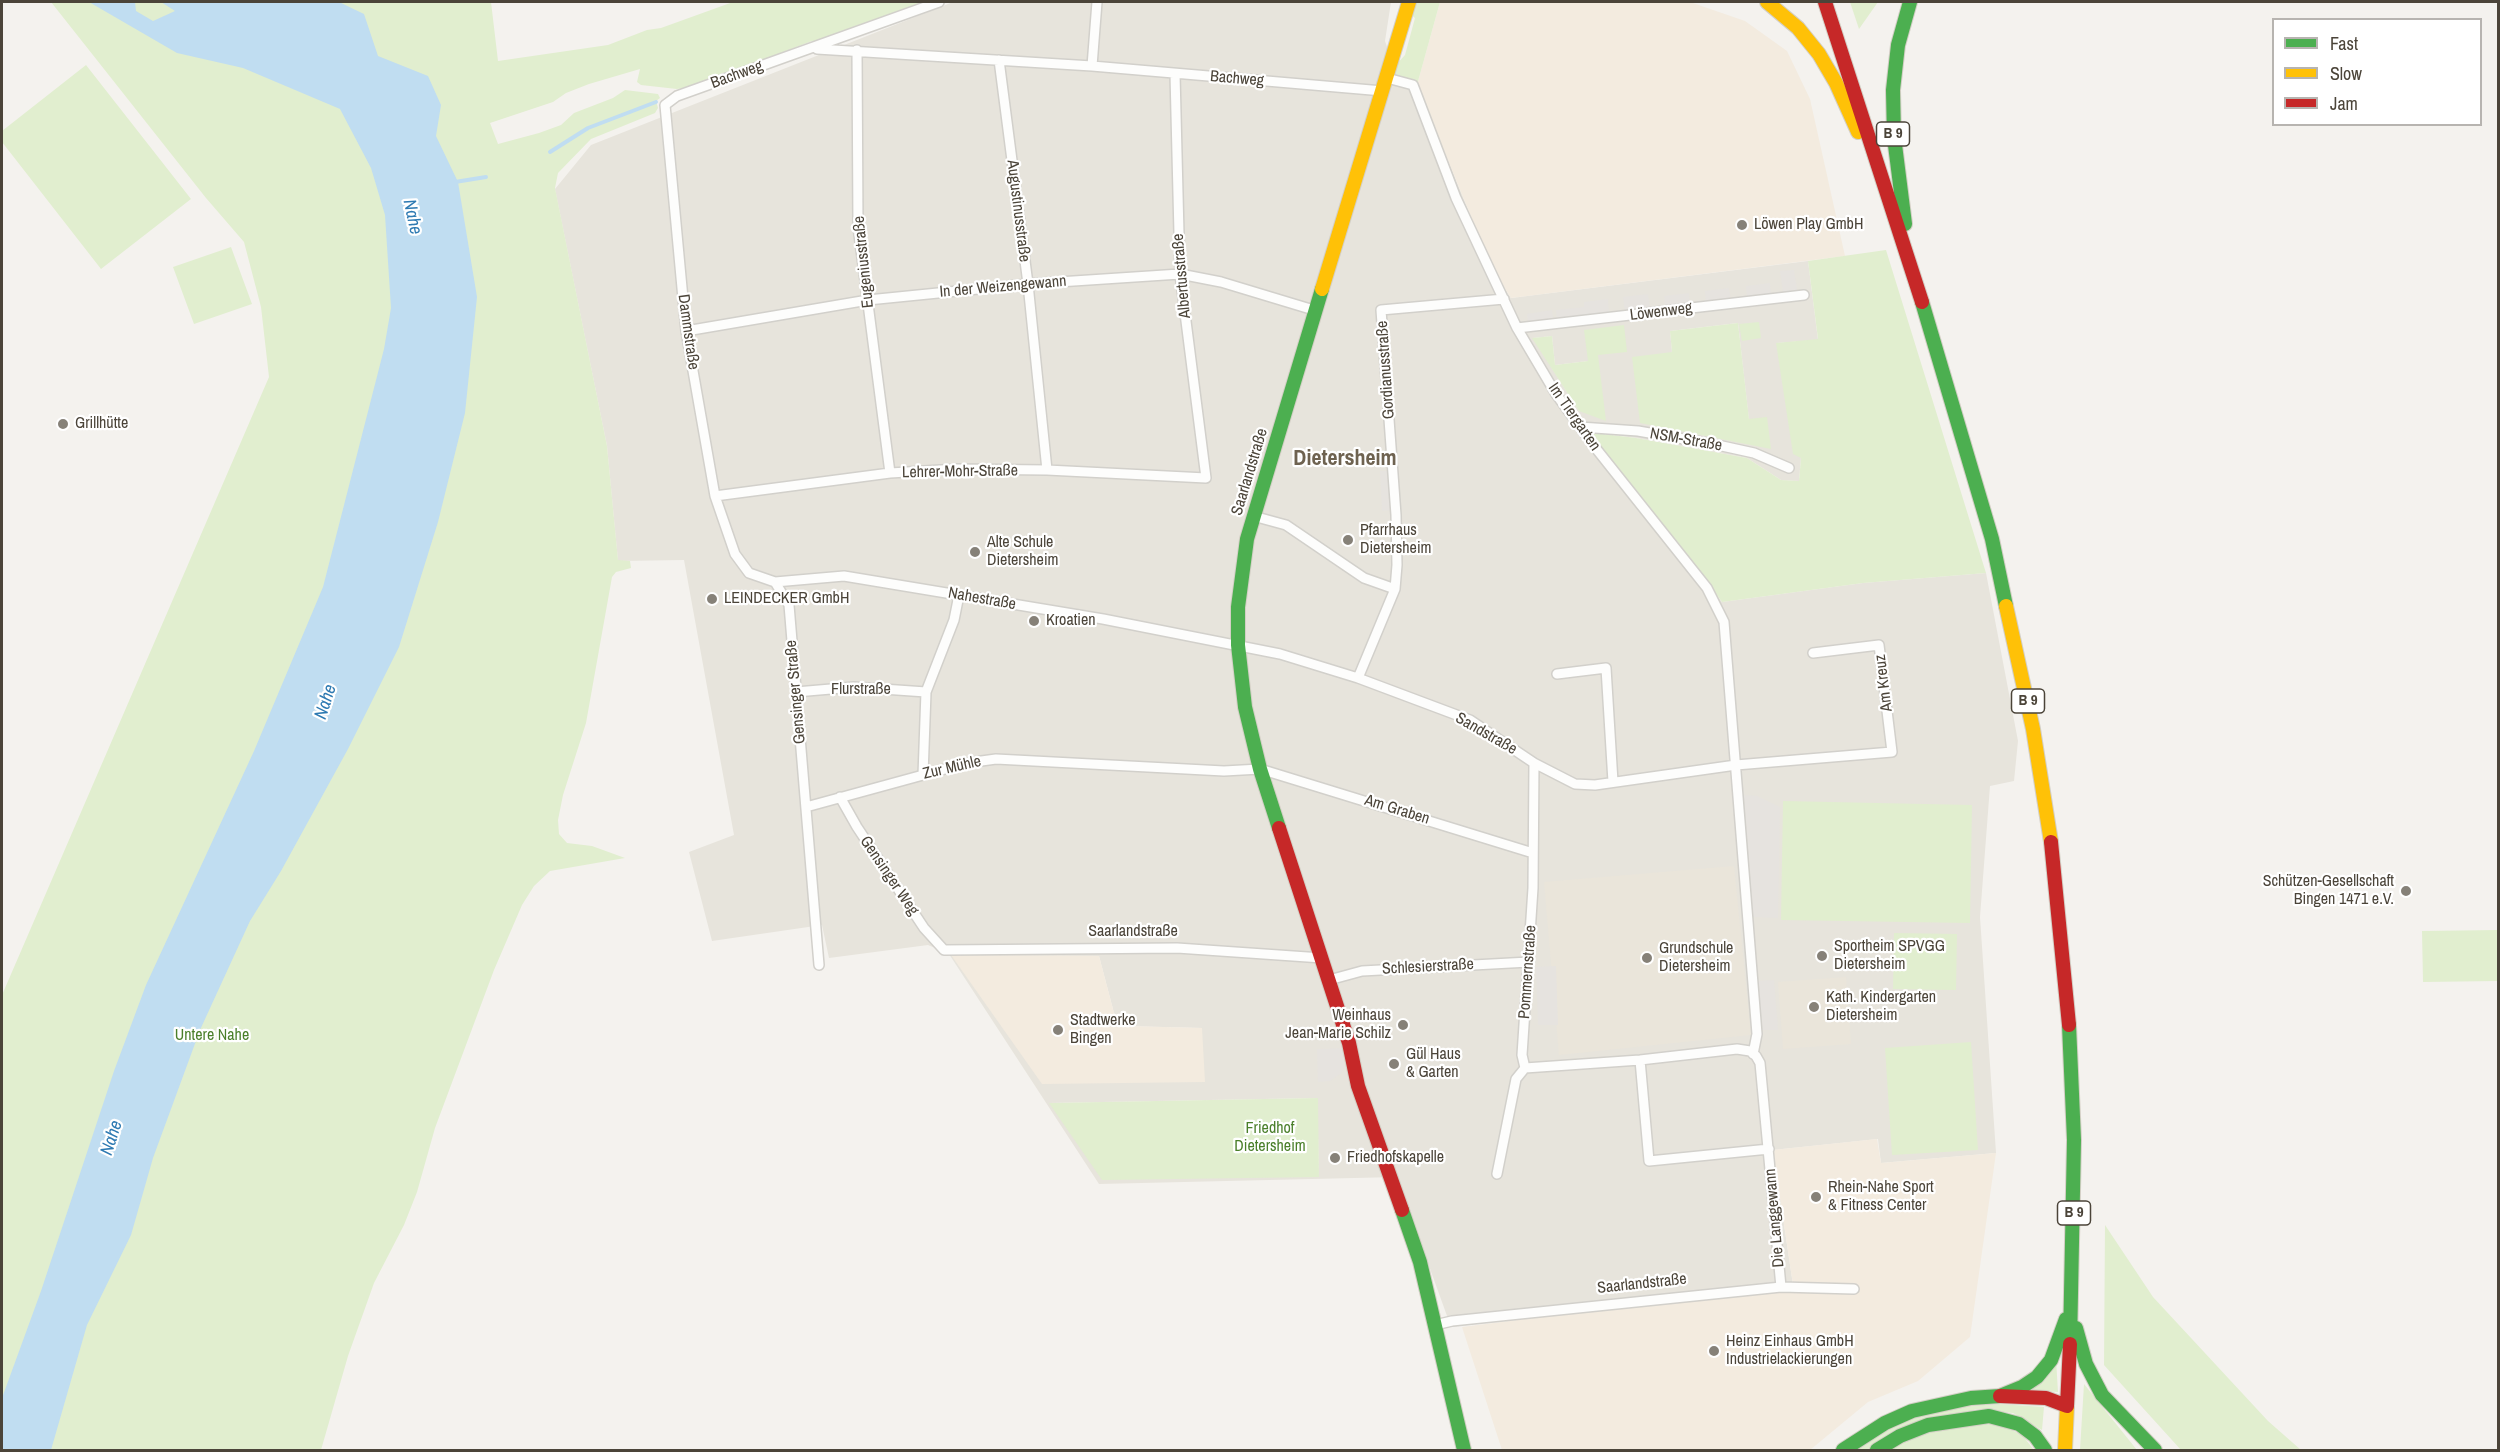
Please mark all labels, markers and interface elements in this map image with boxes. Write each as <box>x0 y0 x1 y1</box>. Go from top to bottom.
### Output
legend <box>2272 18 2482 126</box>
text: Fast <box>2330 31 2358 56</box>
street label: Bachweg <box>708 57 766 93</box>
text: Slow <box>2330 61 2362 86</box>
street label: Bachweg <box>1209 67 1265 91</box>
text: Jam <box>2330 91 2358 116</box>
road number: B 9 <box>1876 122 1910 146</box>
street label: Augustinusstraße <box>1002 159 1034 263</box>
water label: Nahe <box>398 198 426 236</box>
street label: Eugeniusstraße <box>850 215 878 309</box>
place label: Löwen Play GmbH <box>1754 215 1863 235</box>
marker: Löwen Play GmbH <box>1735 218 1749 232</box>
street label: Albertusstraße <box>1169 233 1195 319</box>
street label: In der Weizengewann <box>939 272 1067 302</box>
street label: Dammstraße <box>673 293 703 371</box>
street label: Löwenweg <box>1629 299 1693 325</box>
street label: Gordianusstraße <box>1373 320 1399 420</box>
street label: Im Tiergarten <box>1544 379 1604 455</box>
place label: Grillhütte <box>75 414 128 434</box>
marker: Grillhütte <box>56 417 70 431</box>
street label: NSM-Straße <box>1648 424 1724 456</box>
street label: Saarlandstraße <box>1228 426 1272 518</box>
district label: Dietersheim <box>1293 446 1397 472</box>
street label: Lehrer-Mohr-Straße <box>902 461 1018 483</box>
place label: Pfarrhaus Dietersheim <box>1360 521 1431 559</box>
place label: Alte Schule Dietersheim <box>987 533 1058 571</box>
marker: Pfarrhaus Dietersheim <box>1341 533 1355 547</box>
marker: Alte Schule Dietersheim <box>968 545 982 559</box>
street label: Nahestraße <box>947 584 1017 614</box>
place label: LEINDECKER GmbH <box>724 589 849 609</box>
marker: LEINDECKER GmbH <box>705 592 719 606</box>
place label: Kroatien <box>1046 611 1096 631</box>
marker: Kroatien <box>1027 614 1041 628</box>
street label: Gensinger Straße <box>782 639 810 745</box>
street label: Am Kreuz <box>1871 653 1897 713</box>
street label: Flurstraße <box>831 680 891 700</box>
water label: Nahe <box>310 682 342 722</box>
road number: B 9 <box>2012 689 2044 713</box>
street label: Sandstraße <box>1452 709 1520 759</box>
street label: Zur Mühle <box>921 752 983 784</box>
street label: Am Graben <box>1362 791 1432 829</box>
street label: Gensinger Weg <box>855 833 923 919</box>
place label: Schützen-Gesellschaft Bingen 1471 e.V. <box>2263 872 2394 910</box>
marker: Schützen-Gesellschaft Bingen 1471 e.V. <box>2399 884 2413 898</box>
street label: Saarlandstraße <box>1088 922 1178 942</box>
street label: Pommernstraße <box>1515 924 1541 1020</box>
place label: Sportheim SPVGG Dietersheim <box>1834 937 1945 975</box>
place label: Grundschule Dietersheim <box>1659 939 1733 977</box>
marker: Sportheim SPVGG Dietersheim <box>1815 949 1829 963</box>
marker: Grundschule Dietersheim <box>1640 951 1654 965</box>
street label: Schlesierstraße <box>1382 955 1474 979</box>
place label: Kath. Kindergarten Dietersheim <box>1826 988 1936 1026</box>
marker: Kath. Kindergarten Dietersheim <box>1807 1000 1821 1014</box>
place label: Weinhaus Jean-Marie Schilz <box>1285 1006 1391 1044</box>
place label: Stadtwerke Bingen <box>1070 1011 1136 1049</box>
marker: Weinhaus Jean-Marie Schilz <box>1396 1018 1410 1032</box>
marker: Stadtwerke Bingen <box>1051 1023 1065 1037</box>
park label: Untere Nahe <box>175 1026 249 1046</box>
place label: Gül Haus & Garten <box>1406 1045 1461 1083</box>
marker: Gül Haus & Garten <box>1387 1057 1401 1071</box>
water label: Nahe <box>96 1118 128 1158</box>
park label: Friedhof Dietersheim <box>1234 1119 1306 1157</box>
place label: Friedhofskapelle <box>1347 1148 1444 1168</box>
marker: Friedhofskapelle <box>1328 1151 1342 1165</box>
street label: Die Langgewann <box>1761 1168 1789 1268</box>
place label: Rhein-Nahe Sport & Fitness Center <box>1828 1178 1934 1216</box>
marker: Rhein-Nahe Sport & Fitness Center <box>1809 1190 1823 1204</box>
road number: B 9 <box>2058 1201 2090 1225</box>
street label: Saarlandstraße <box>1596 1270 1688 1298</box>
place label: Heinz Einhaus GmbH Industrielackierungen <box>1726 1332 1854 1370</box>
marker: Heinz Einhaus GmbH Industrielackierungen <box>1707 1344 1721 1358</box>

